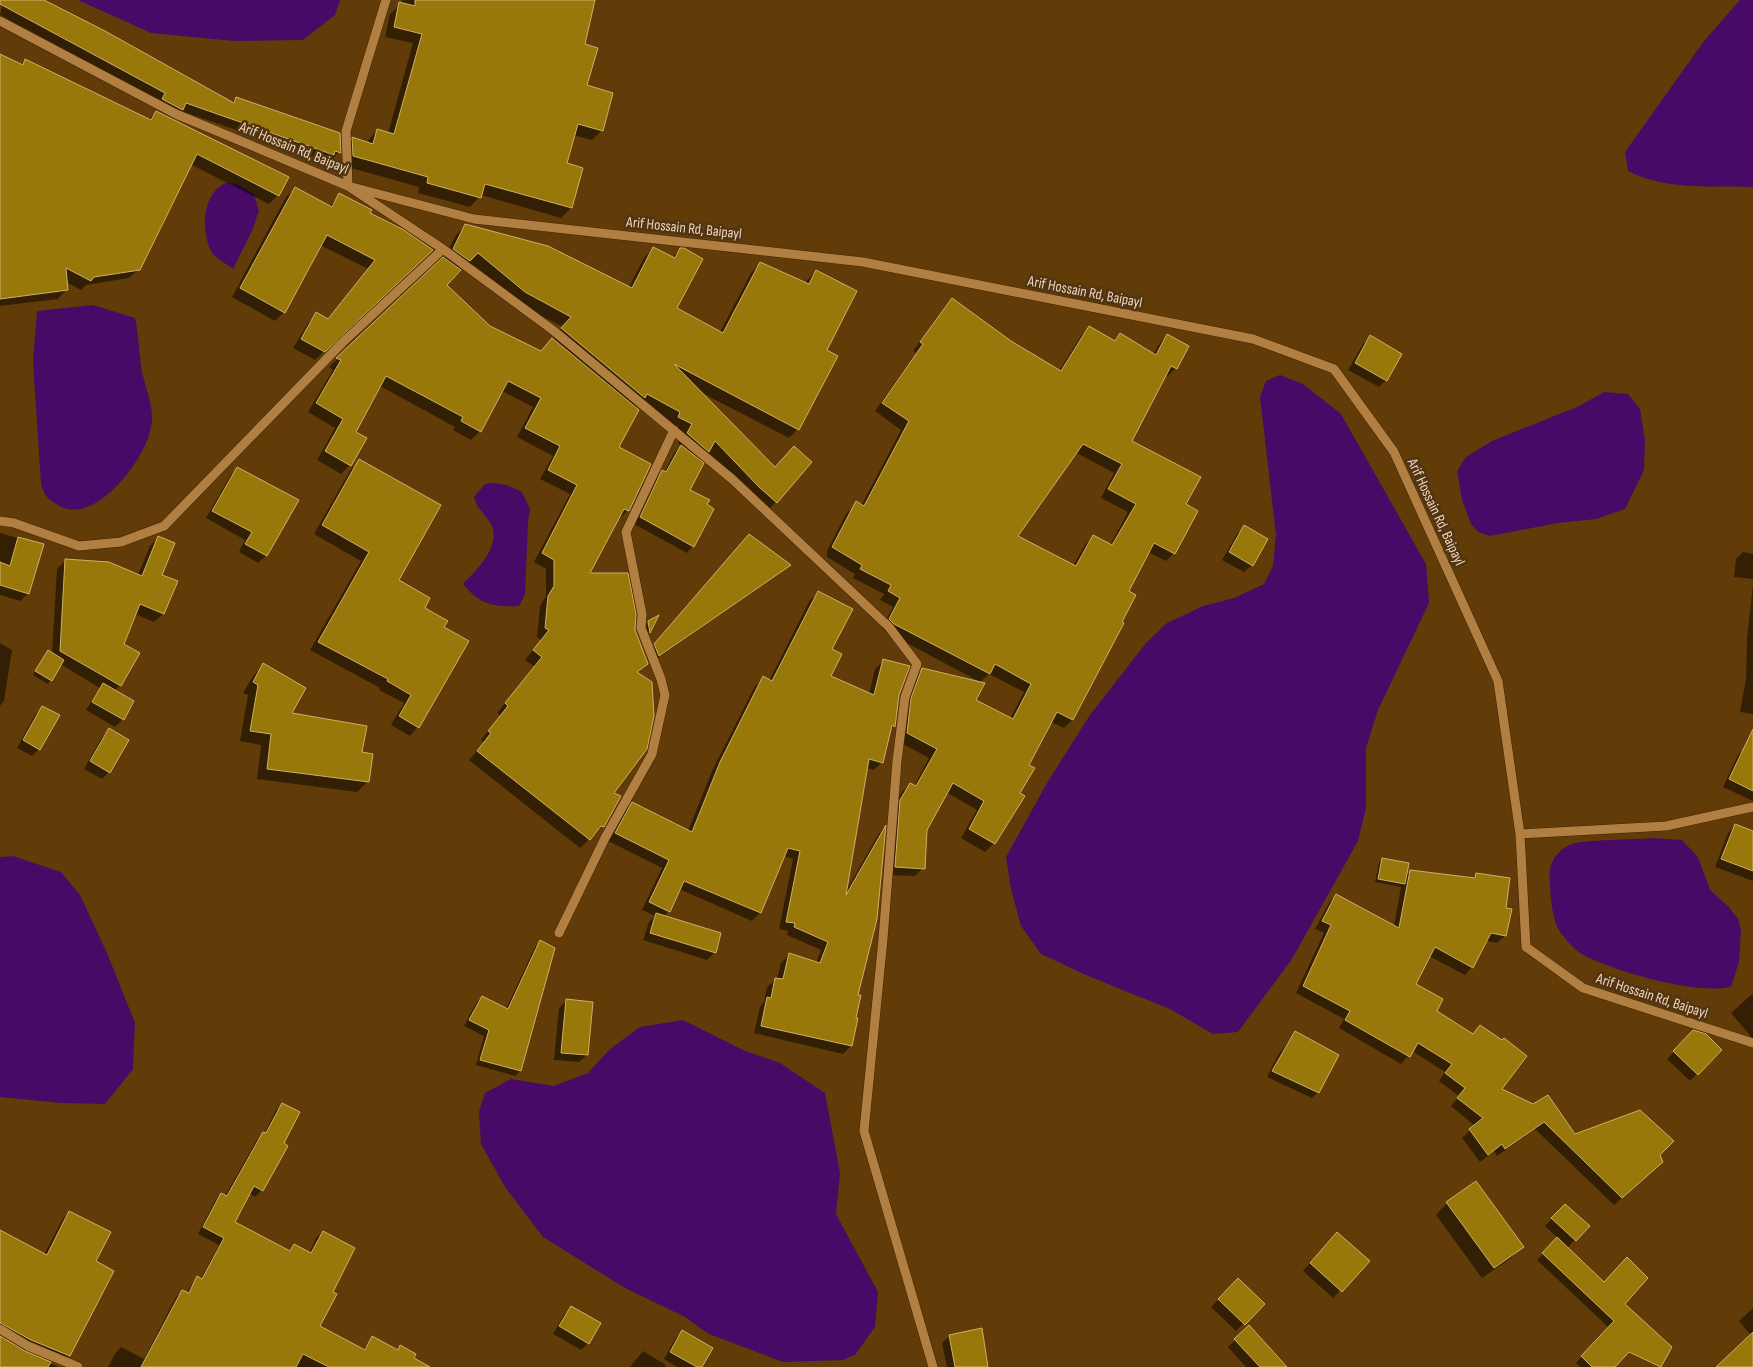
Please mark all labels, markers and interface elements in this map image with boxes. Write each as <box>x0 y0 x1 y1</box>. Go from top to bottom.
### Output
street label: Arif Hossain Rd, Baipayl <box>236 117 351 179</box>
street label: Arif Hossain Rd, Baipayl <box>624 212 743 244</box>
street label: Arif Hossain Rd, Baipayl <box>1025 271 1144 312</box>
street label: Arif Hossain Rd, Baipayl <box>1402 454 1469 569</box>
street label: Arif Hossain Rd, Baipayl <box>1593 969 1710 1023</box>

